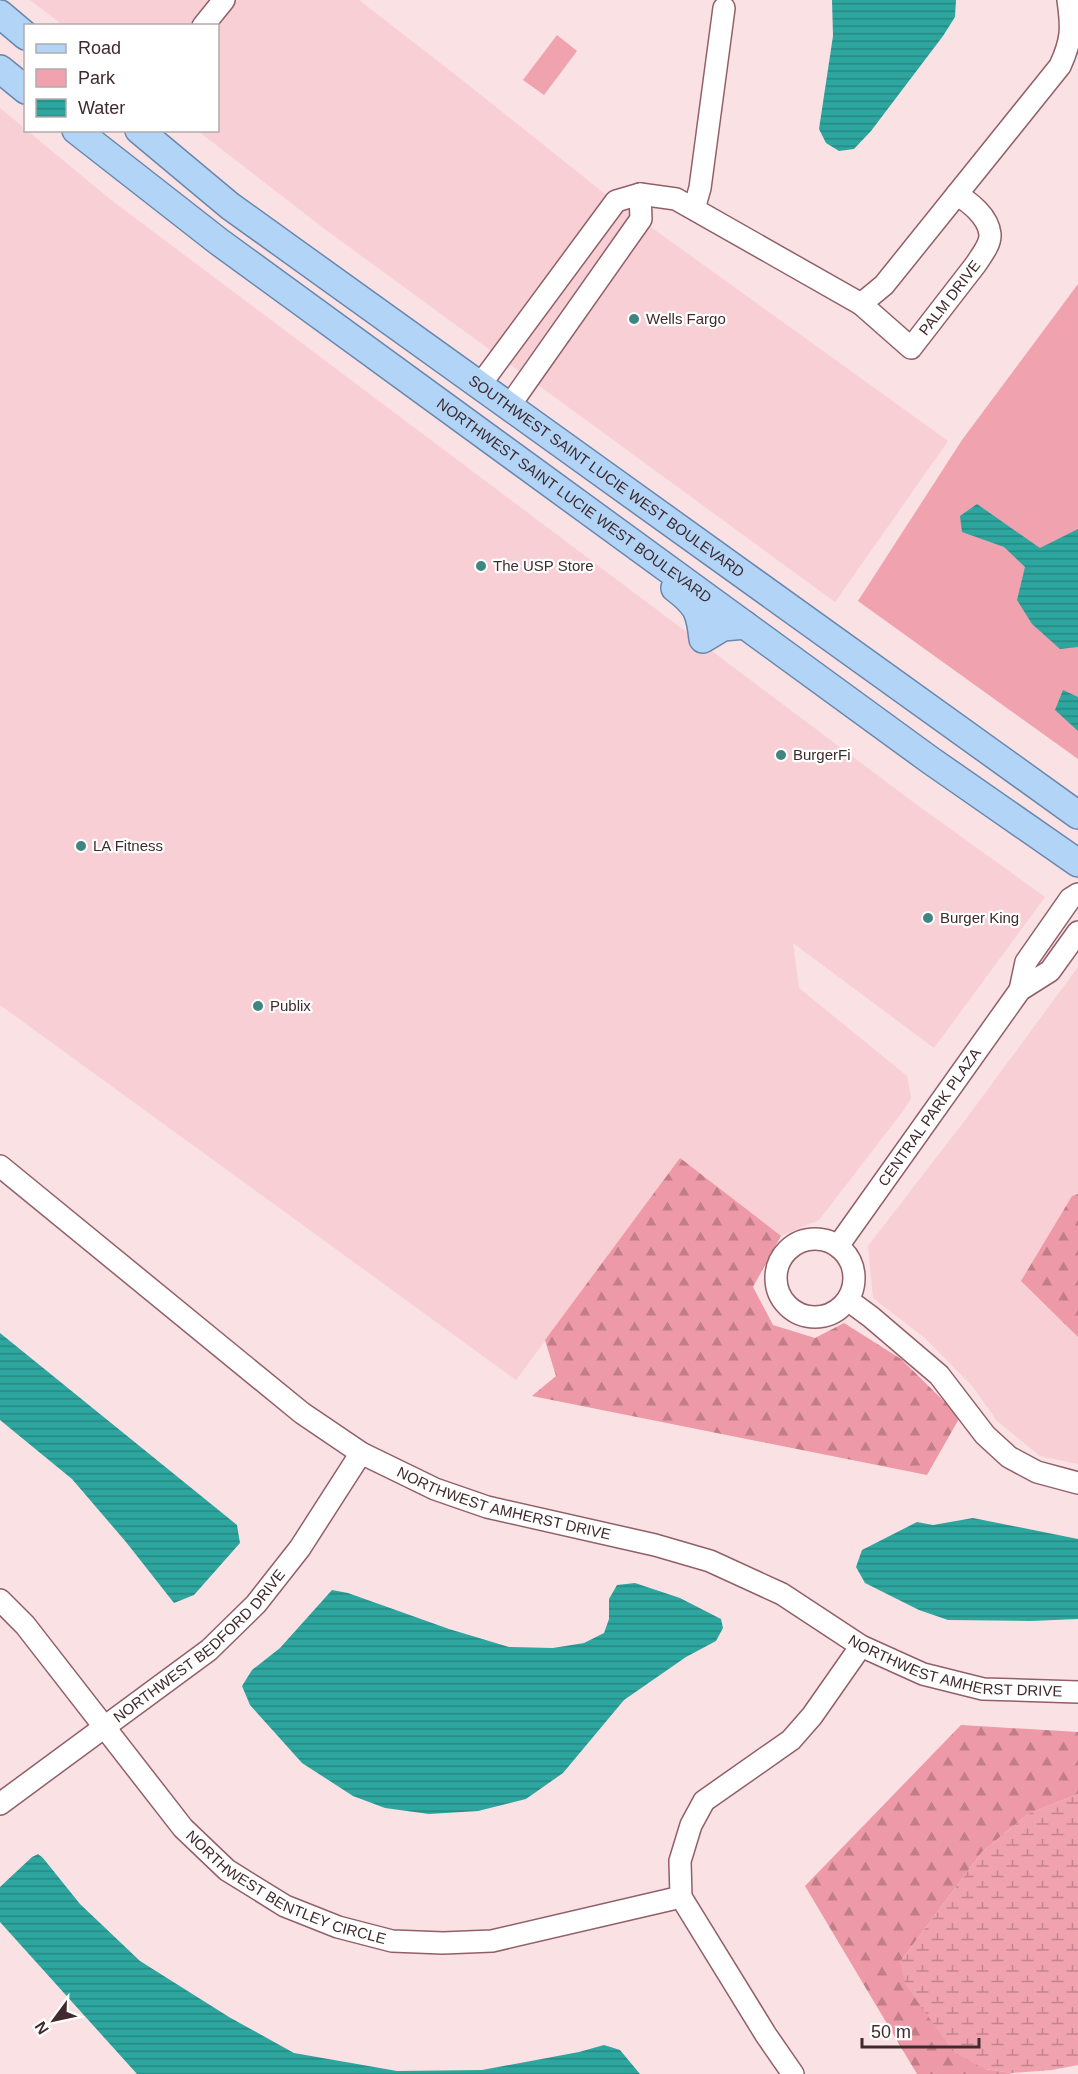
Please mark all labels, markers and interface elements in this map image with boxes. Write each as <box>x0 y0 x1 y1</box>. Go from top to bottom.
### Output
legend <box>24 24 219 132</box>
text: Road <box>78 38 121 58</box>
text: Park <box>78 68 116 88</box>
text: Water <box>78 98 125 118</box>
street label: PALM DRIVE <box>915 257 984 338</box>
place label: Wells Fargo <box>646 310 726 327</box>
marker: Wells Fargo <box>627 312 641 326</box>
street label: SOUTHWEST SAINT LUCIE WEST BOULEVARD <box>466 371 748 581</box>
street label: NORTHWEST SAINT LUCIE WEST BOULEVARD <box>434 394 715 606</box>
place label: The USP Store <box>493 557 594 574</box>
marker: The USP Store <box>474 559 488 573</box>
place label: BurgerFi <box>793 746 851 763</box>
marker: BurgerFi <box>774 748 788 762</box>
place label: LA Fitness <box>93 837 163 854</box>
marker: LA Fitness <box>74 839 88 853</box>
place label: Burger King <box>940 909 1019 926</box>
marker: Burger King <box>921 911 935 925</box>
place label: Publix <box>270 997 311 1014</box>
marker: Publix <box>251 999 265 1013</box>
street label: CENTRAL PARK PLAZA <box>874 1045 984 1189</box>
street label: NORTHWEST AMHERST DRIVE <box>395 1463 612 1543</box>
street label: NORTHWEST BEDFORD DRIVE <box>110 1566 288 1726</box>
street label: NORTHWEST AMHERST DRIVE <box>845 1631 1063 1700</box>
street label: NORTHWEST BENTLEY CIRCLE <box>183 1827 388 1947</box>
north arrow <box>24 1990 84 2050</box>
scale bar <box>862 2011 979 2049</box>
text: N <box>32 2018 52 2037</box>
text: 50 m <box>871 2022 911 2042</box>

